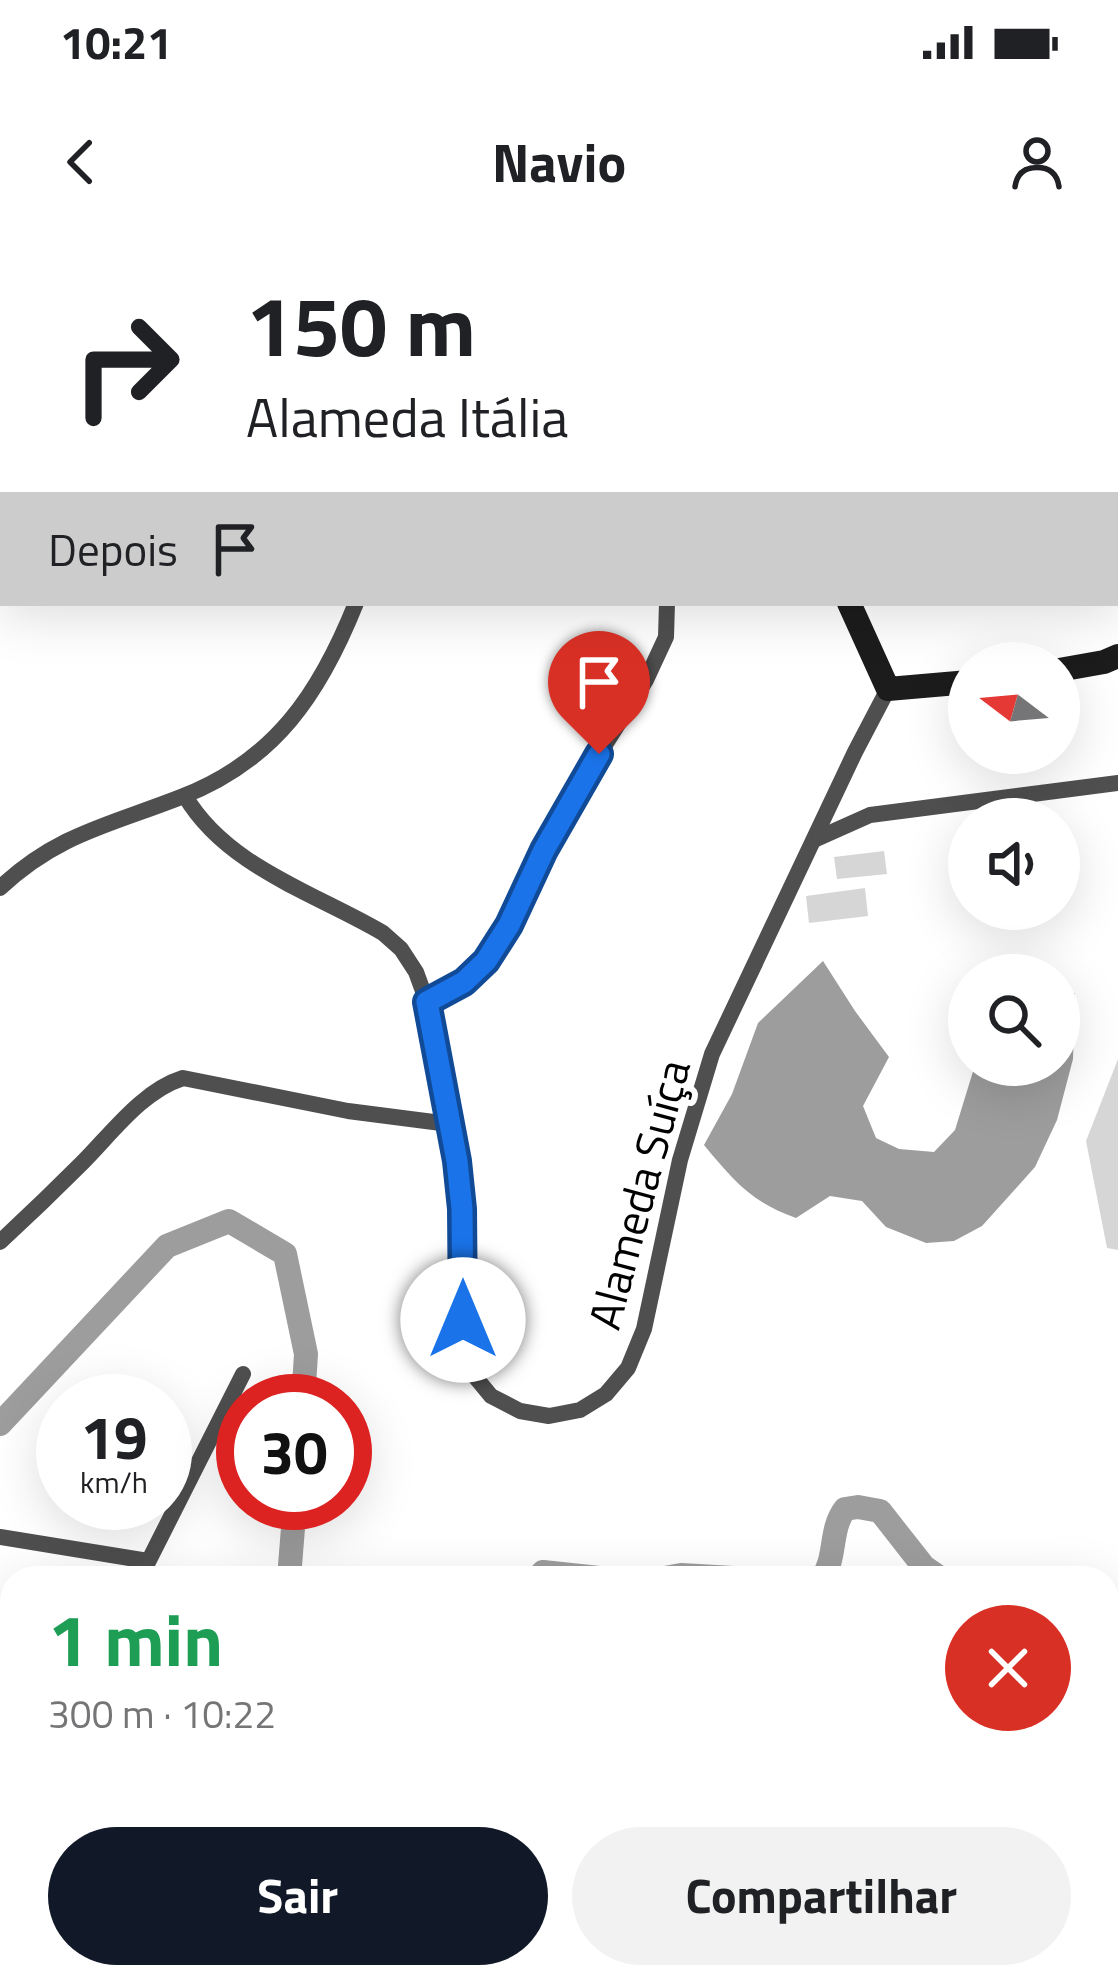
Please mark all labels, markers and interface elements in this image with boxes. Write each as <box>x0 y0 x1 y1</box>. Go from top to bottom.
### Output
text: 10:21 <box>60 8 172 76</box>
text: Navio <box>492 121 626 203</box>
icon: back <box>48 129 114 195</box>
icon: person <box>1004 129 1070 195</box>
text: 150 m <box>246 261 476 389</box>
icon: right <box>48 288 204 444</box>
text: Alameda Itália <box>246 376 568 458</box>
text: Depois <box>48 515 178 583</box>
icon: arrive <box>202 516 268 582</box>
pin <box>548 631 650 754</box>
north arrow <box>948 642 1080 774</box>
map controls <box>948 642 1080 1086</box>
icon: arrive <box>566 649 632 715</box>
button: sound <box>948 798 1080 930</box>
button: search <box>948 954 1080 1086</box>
street label: Alameda Suíça <box>569 1052 707 1336</box>
position arrow <box>400 1257 526 1383</box>
speed limit sign: 30 <box>216 1374 372 1530</box>
text: 19 <box>80 1391 148 1482</box>
text: km/h <box>80 1459 148 1505</box>
text: 1 min <box>48 1584 223 1694</box>
button: close <box>945 1605 1071 1731</box>
text: 300 m · 10:22 <box>48 1684 276 1743</box>
button: Sair <box>48 1827 548 1965</box>
button: Compartilhar <box>572 1827 1071 1965</box>

